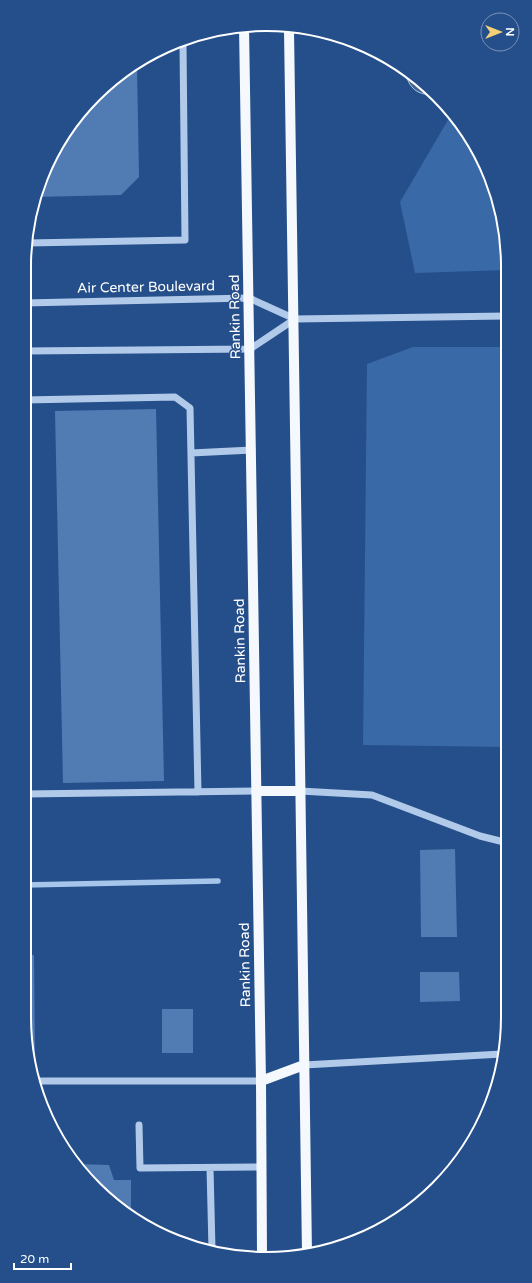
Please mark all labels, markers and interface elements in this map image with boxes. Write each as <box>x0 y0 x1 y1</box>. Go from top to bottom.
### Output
north arrow <box>480 12 520 52</box>
text: N <box>503 28 516 36</box>
street label: Rankin Road <box>226 274 244 360</box>
street label: Air Center Boulevard <box>77 277 215 297</box>
street label: Rankin Road <box>231 598 249 684</box>
street label: Rankin Road <box>236 922 254 1008</box>
scale bar <box>14 1245 71 1271</box>
text: 20 m <box>20 1252 49 1266</box>

